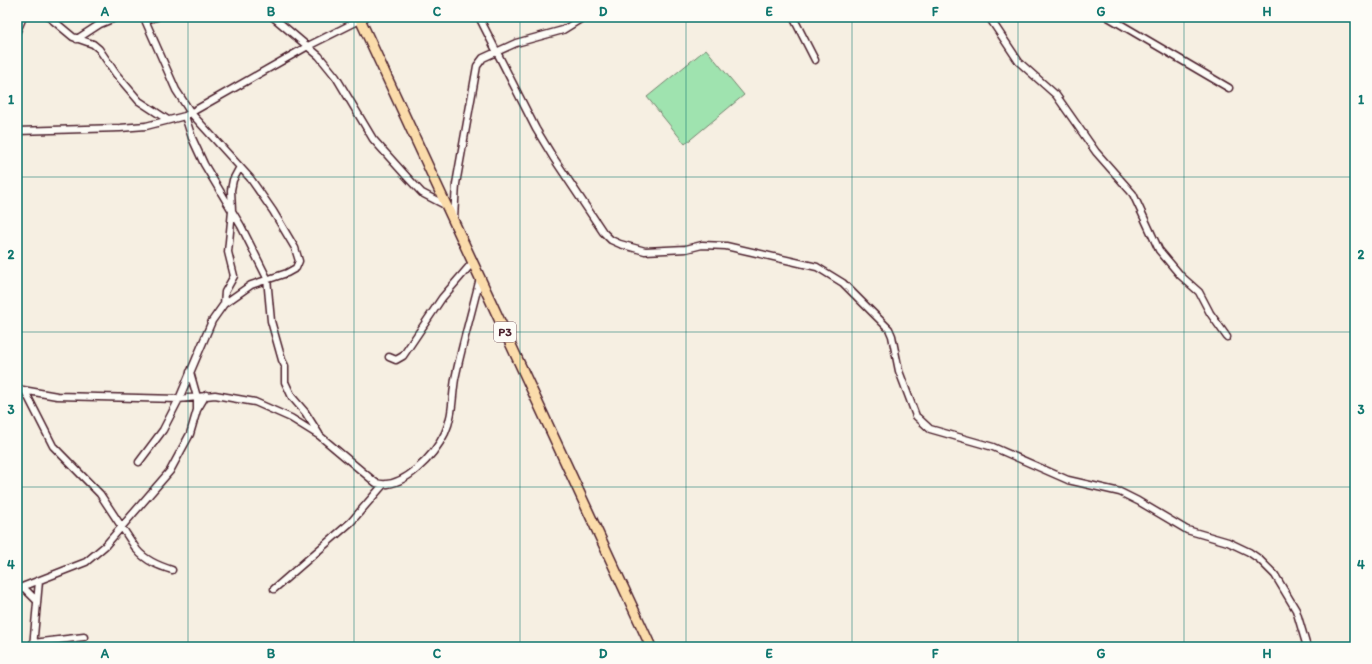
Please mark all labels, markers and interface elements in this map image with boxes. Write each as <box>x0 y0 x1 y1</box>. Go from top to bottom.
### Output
text: A <box>100 4 110 19</box>
text: B <box>267 4 276 19</box>
text: C <box>433 4 442 19</box>
text: D <box>599 4 608 19</box>
text: E <box>765 4 773 19</box>
text: F <box>932 4 939 19</box>
text: G <box>1097 4 1106 19</box>
text: H <box>1263 4 1272 19</box>
text: 1 <box>8 92 14 107</box>
text: 1 <box>1358 92 1364 107</box>
text: 2 <box>8 247 15 262</box>
text: 2 <box>1358 247 1365 262</box>
road number: P3 <box>494 322 516 342</box>
text: 3 <box>7 402 15 417</box>
text: 3 <box>1357 402 1365 417</box>
text: 4 <box>7 557 15 572</box>
text: 4 <box>1357 557 1365 572</box>
text: A <box>100 646 110 661</box>
text: B <box>267 646 276 661</box>
text: C <box>433 646 442 661</box>
text: D <box>599 646 608 661</box>
text: E <box>765 646 773 661</box>
text: F <box>932 646 939 661</box>
text: G <box>1097 646 1106 661</box>
text: H <box>1263 646 1272 661</box>

